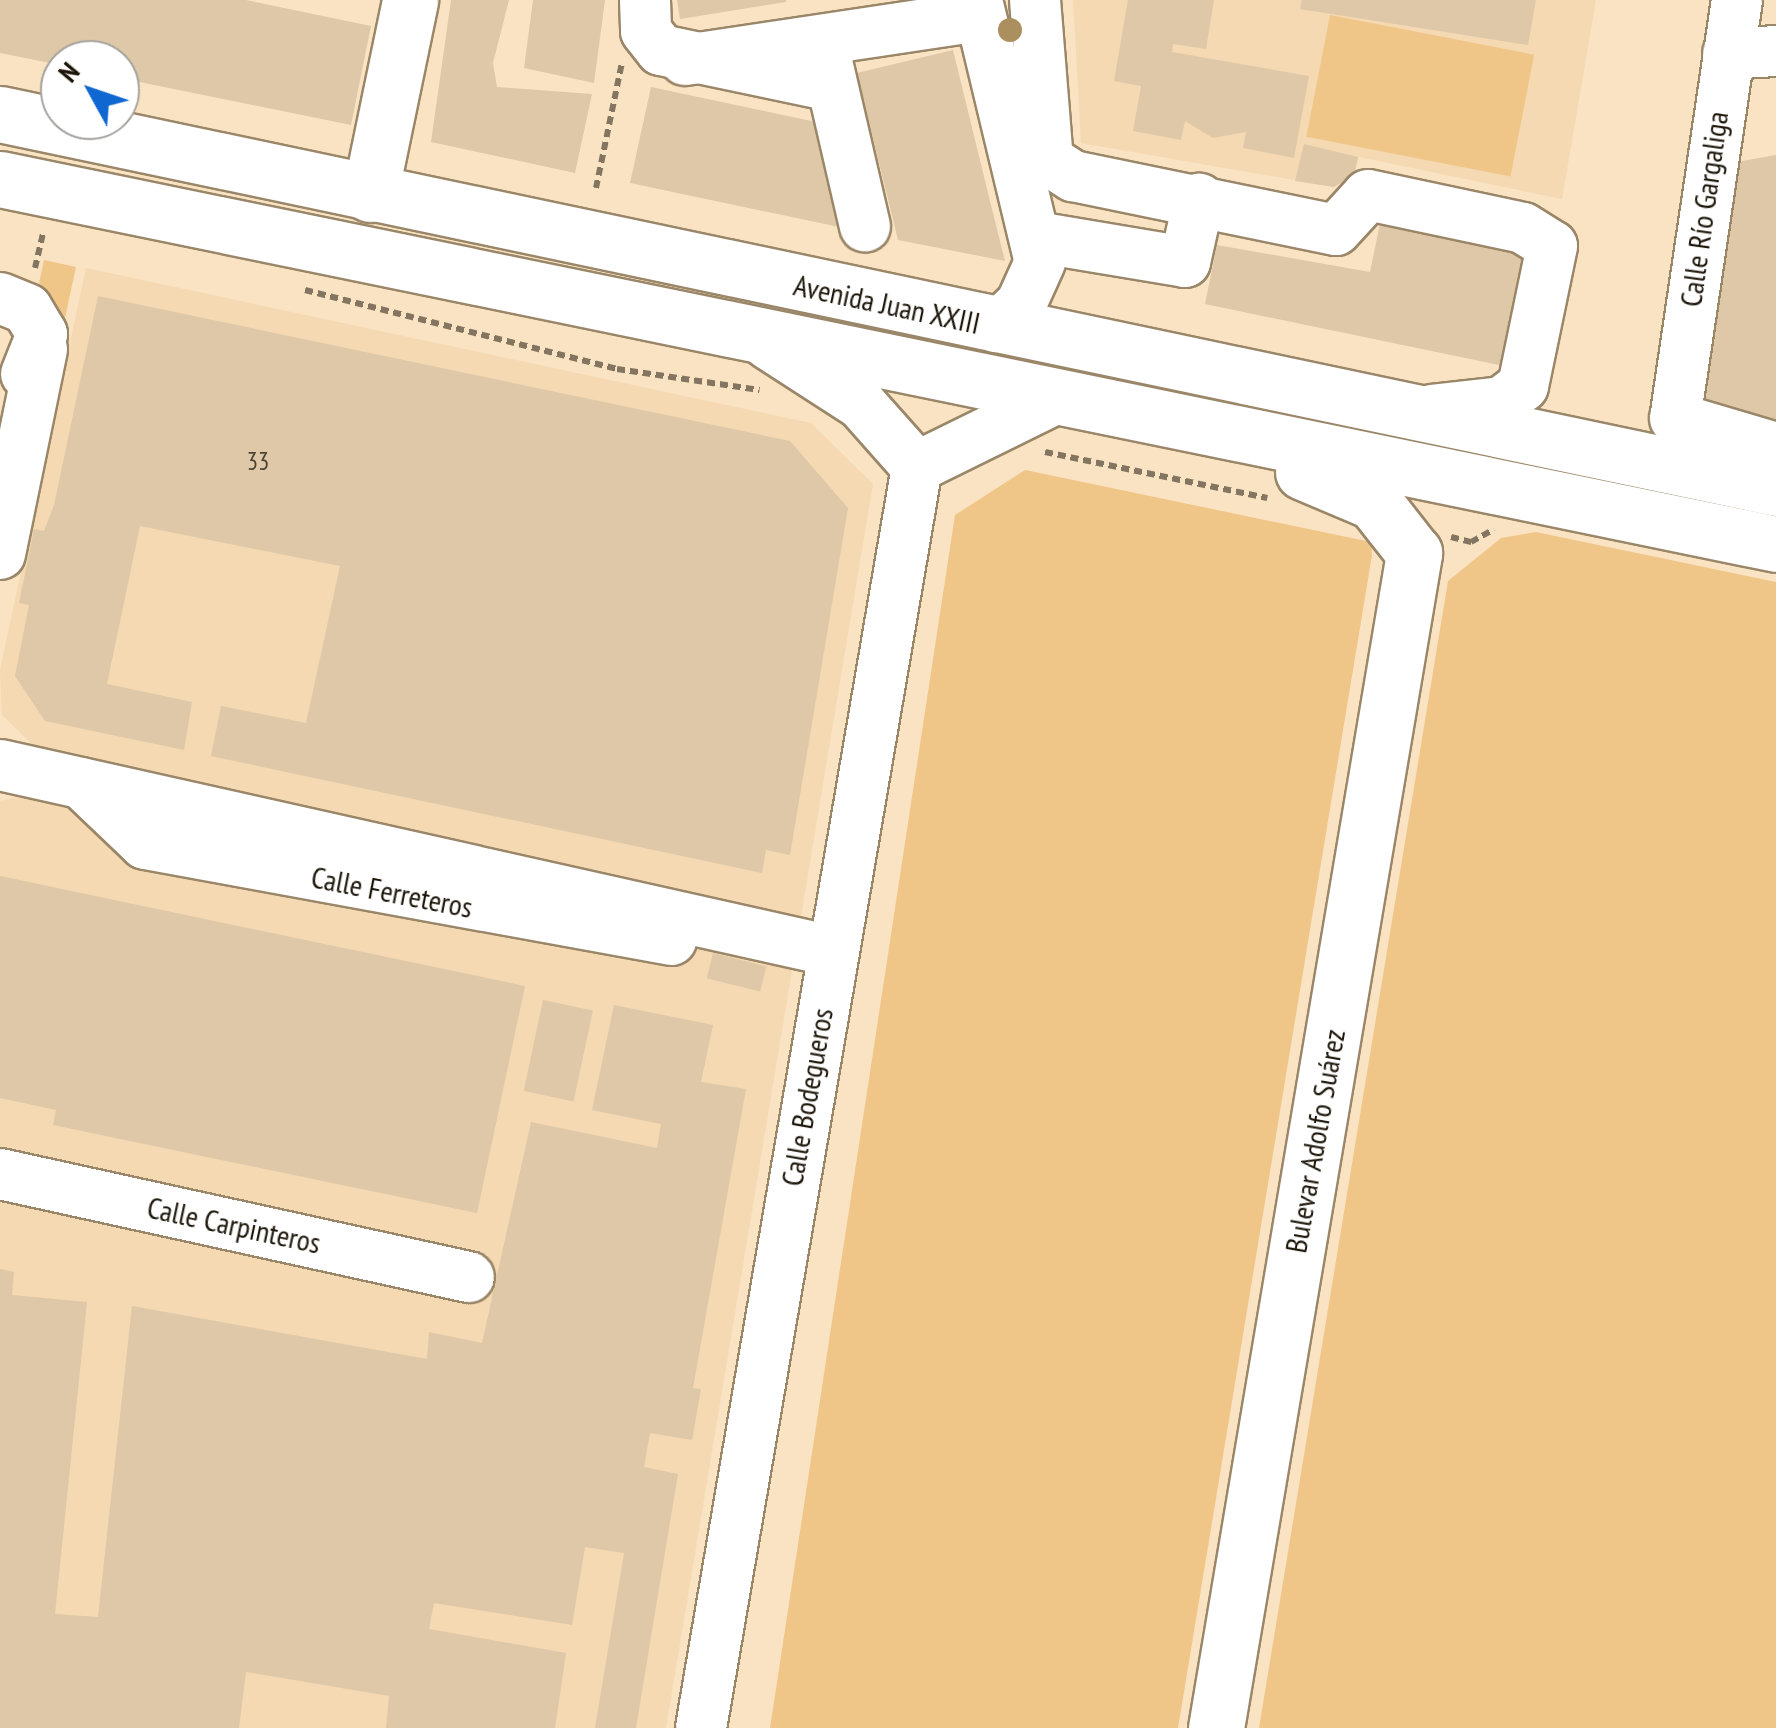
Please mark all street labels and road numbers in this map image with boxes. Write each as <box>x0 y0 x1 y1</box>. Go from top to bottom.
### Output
street label: Calle Río Gargaliga <box>1672 109 1736 309</box>
street label: Avenida Juan XXIII <box>790 267 984 341</box>
street label: Calle Ferreteros <box>308 859 476 925</box>
street label: Calle Bodegueros <box>774 1005 840 1189</box>
street label: Bulevar Adolfo Suárez <box>1278 1026 1352 1256</box>
street label: Calle Carpinteros <box>144 1189 324 1261</box>

